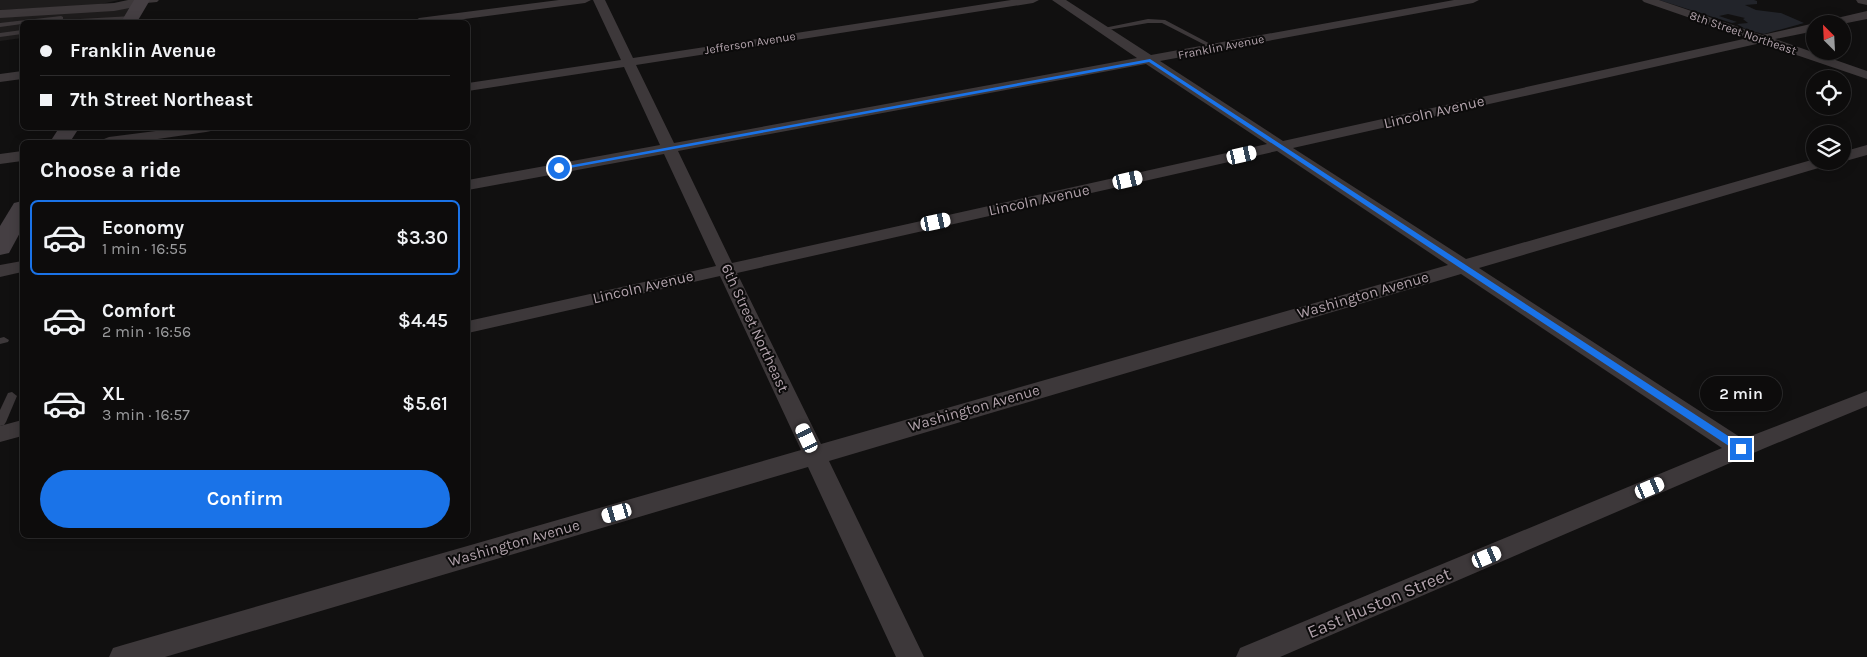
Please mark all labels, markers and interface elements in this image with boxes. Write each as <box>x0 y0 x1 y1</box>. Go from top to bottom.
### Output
street label: 8th Street Northeast <box>1688 8 1799 58</box>
north arrow <box>1806 15 1851 60</box>
map controls <box>1806 15 1851 170</box>
street label: Jefferson Avenue <box>703 29 797 57</box>
street label: Franklin Avenue <box>1177 32 1265 62</box>
text: Franklin Avenue <box>70 40 216 62</box>
button: locate <box>1806 70 1851 115</box>
text: 7th Street Northeast <box>70 89 253 111</box>
street label: Lincoln Avenue <box>1382 92 1486 132</box>
button: layers <box>1806 125 1851 170</box>
car <box>1225 144 1258 166</box>
text: Choose a ride <box>40 157 181 183</box>
route start <box>548 157 570 179</box>
car <box>1111 169 1144 191</box>
street label: Lincoln Avenue <box>987 181 1091 219</box>
car <box>919 212 952 232</box>
icon: car <box>42 215 87 260</box>
text: Economy <box>102 217 184 239</box>
text: $3.30 <box>396 227 448 249</box>
text: 1 min · 16:55 <box>102 239 187 258</box>
street label: 6th Street Northeast <box>717 261 793 395</box>
street label: Lincoln Avenue <box>591 267 695 307</box>
street label: Washington Avenue <box>1295 268 1431 322</box>
icon: car <box>42 298 87 343</box>
text: Comfort <box>102 300 176 322</box>
text: $4.45 <box>398 310 448 332</box>
text: 2 min · 16:56 <box>102 322 191 341</box>
callout: 2 min <box>1700 376 1782 412</box>
icon: car <box>42 381 87 426</box>
street label: Washington Avenue <box>906 381 1042 435</box>
text: XL <box>102 383 124 405</box>
text: 2 min <box>1719 384 1763 403</box>
text: $5.61 <box>402 393 448 415</box>
text: 3 min · 16:57 <box>102 405 190 424</box>
car <box>793 421 820 455</box>
route end <box>1730 438 1752 460</box>
button: Confirm <box>40 470 450 528</box>
car <box>1633 475 1666 501</box>
car <box>600 502 633 524</box>
street label: Washington Avenue <box>446 516 582 570</box>
car <box>1470 544 1503 570</box>
street label: East Huston Street <box>1304 563 1454 643</box>

